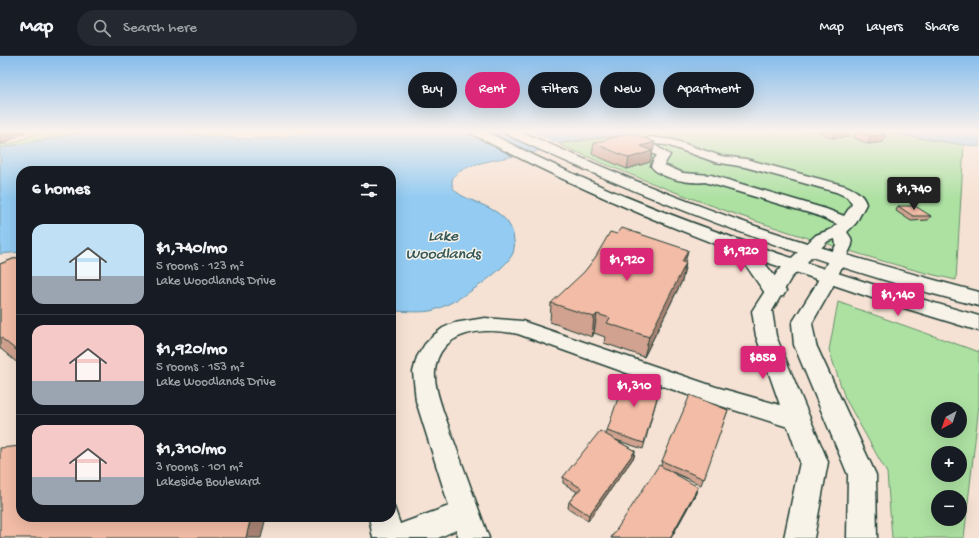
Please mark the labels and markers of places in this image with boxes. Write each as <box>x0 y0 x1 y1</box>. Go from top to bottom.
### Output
pin: $1,740 <box>881 177 947 211</box>
pin: $1,920 <box>708 239 774 273</box>
pin: $1,920 <box>594 248 660 282</box>
pin: $1,140 <box>865 283 931 317</box>
pin: $858 <box>739 346 787 380</box>
pin: $1,310 <box>601 374 667 408</box>

